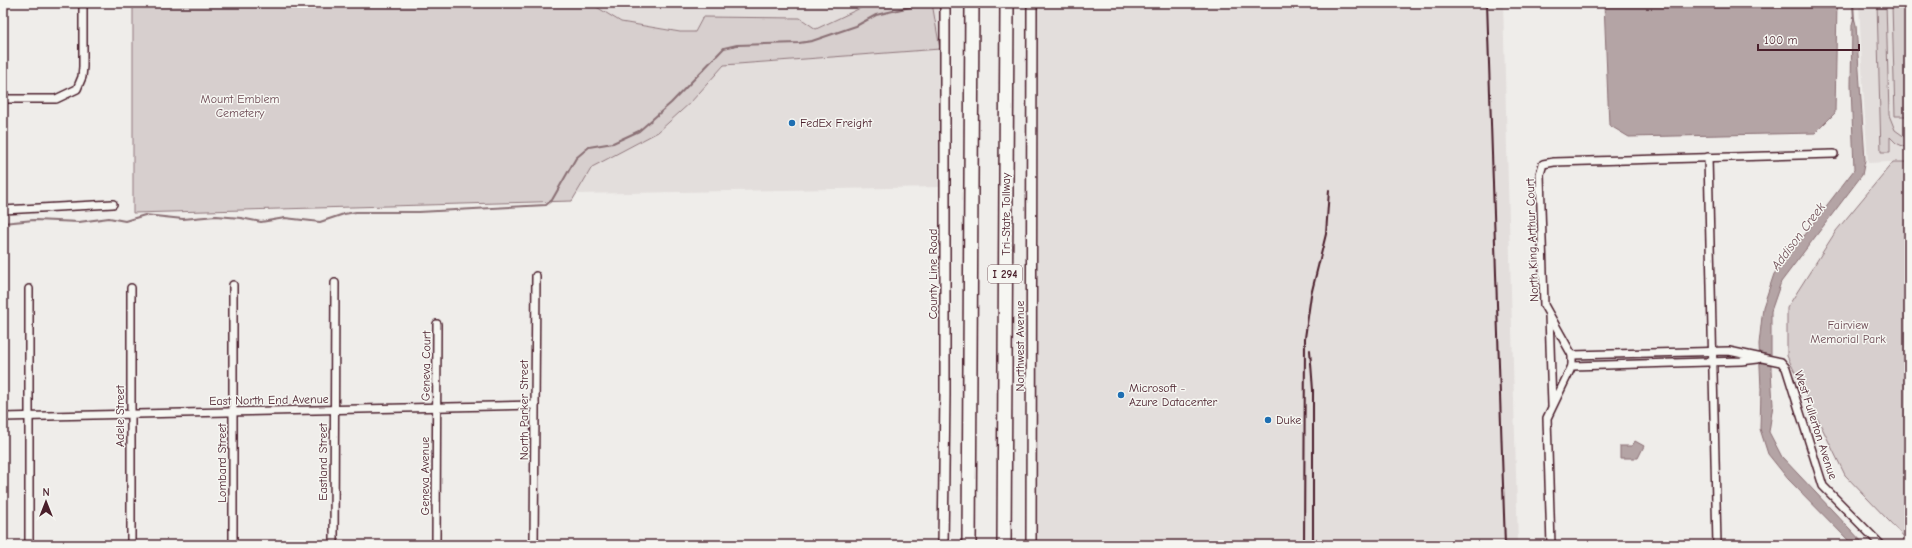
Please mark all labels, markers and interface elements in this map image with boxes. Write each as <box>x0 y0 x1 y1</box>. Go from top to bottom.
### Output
scale bar <box>1758 26 1859 52</box>
text: 100 m <box>1764 33 1797 47</box>
park label: Mount Emblem Cemetery <box>201 92 279 120</box>
place label: FedEx Freight <box>800 116 873 130</box>
marker: FedEx Freight <box>787 118 797 128</box>
street label: Tri-State Tollway <box>999 172 1013 255</box>
street label: North King Arthur Court <box>1523 177 1541 302</box>
water label: Addison Creek <box>1767 199 1829 273</box>
street label: County Line Road <box>926 229 940 319</box>
road number: I 294 <box>988 265 1022 283</box>
street label: Northwest Avenue <box>1013 301 1027 391</box>
park label: Fairview Memorial Park <box>1810 318 1886 346</box>
street label: Geneva Court <box>418 330 434 401</box>
street label: North Parker Street <box>517 359 531 460</box>
street label: West Fullerton Avenue <box>1792 369 1840 481</box>
place label: Microsoft - Azure Datacenter <box>1129 381 1217 409</box>
street label: Adele Street <box>113 384 127 447</box>
marker: Microsoft - Azure Datacenter <box>1116 390 1126 400</box>
street label: East North End Avenue <box>209 392 329 408</box>
place label: Duke <box>1276 413 1301 427</box>
marker: Duke <box>1263 415 1273 425</box>
street label: Lombard Street <box>215 423 229 503</box>
street label: Eastland Street <box>316 423 330 501</box>
street label: Geneva Avenue <box>418 437 432 515</box>
north arrow <box>26 482 66 522</box>
text: N <box>42 486 50 499</box>

